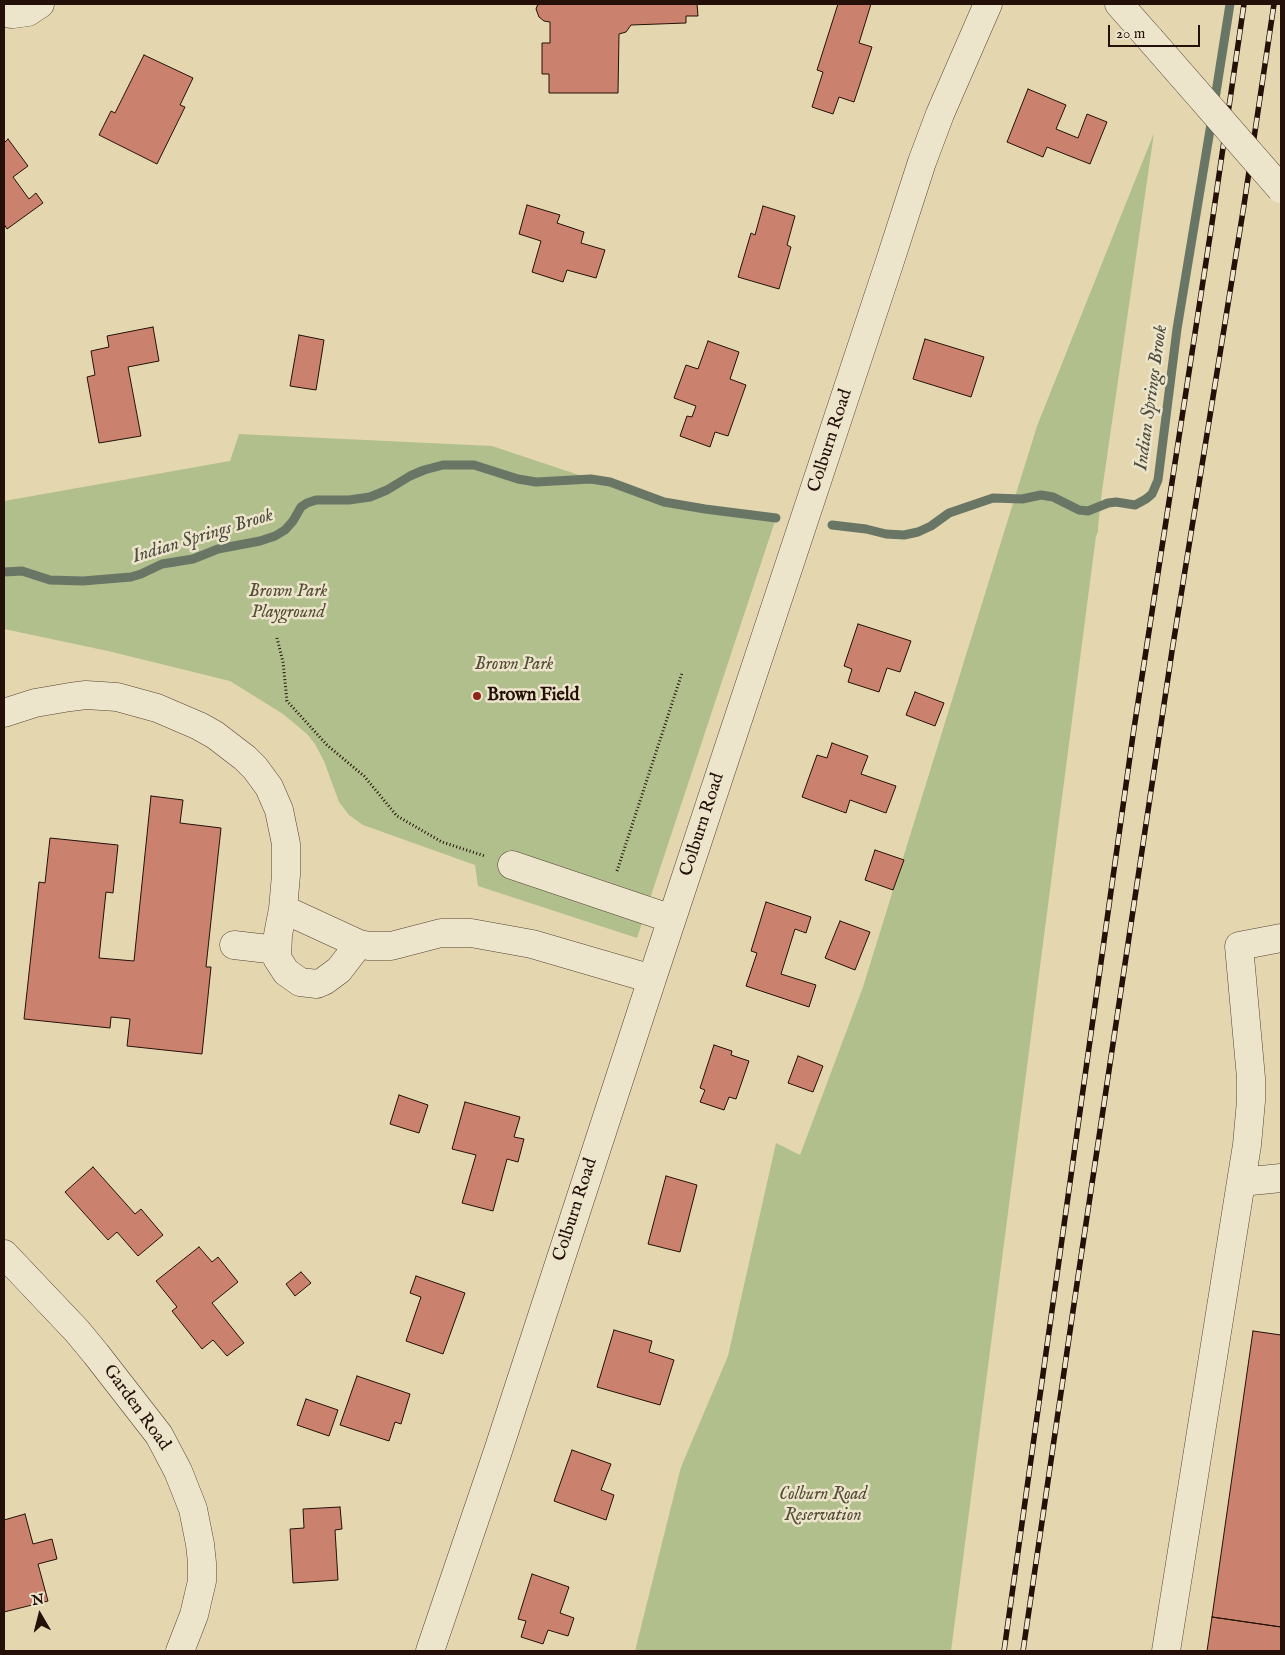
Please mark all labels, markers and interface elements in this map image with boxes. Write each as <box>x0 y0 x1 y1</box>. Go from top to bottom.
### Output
scale bar <box>1110 15 1202 47</box>
text: 20 m <box>1116 24 1145 43</box>
water label: Indian Springs Brook <box>1131 324 1173 472</box>
street label: Colburn Road <box>804 387 858 495</box>
water label: Indian Springs Brook <box>130 505 276 569</box>
park label: Brown Park Playground <box>248 581 328 624</box>
park label: Brown Park <box>474 654 554 676</box>
place label: Brown Field <box>487 685 579 707</box>
marker: Brown Field <box>471 690 483 702</box>
street label: Colburn Road <box>676 771 730 879</box>
street label: Colburn Road <box>549 1156 603 1264</box>
street label: Garden Road <box>98 1361 174 1455</box>
park label: Colburn Road Reservation <box>779 1484 867 1526</box>
north arrow <box>15 1590 65 1640</box>
text: N <box>31 1590 45 1610</box>

